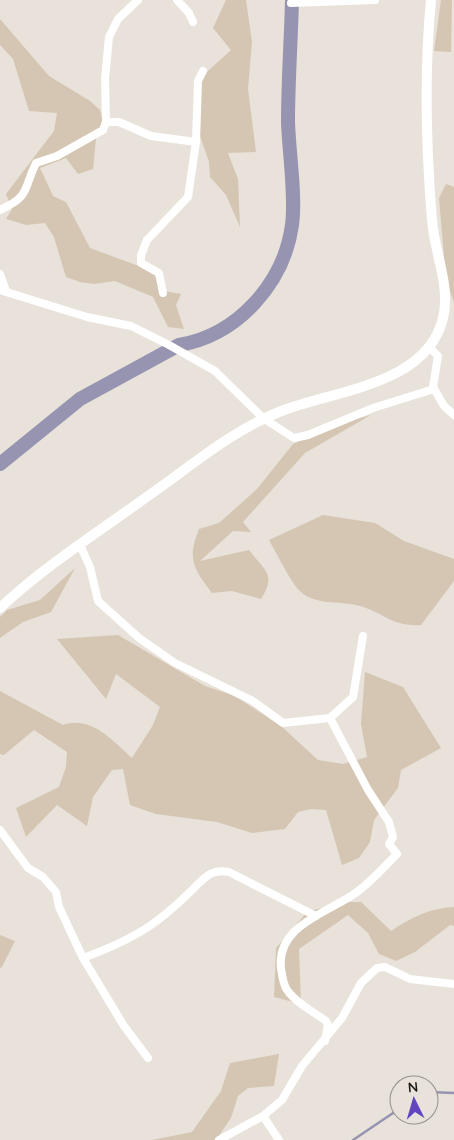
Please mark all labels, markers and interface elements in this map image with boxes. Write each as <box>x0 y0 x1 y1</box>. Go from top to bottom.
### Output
north arrow <box>389 1075 439 1125</box>
text: N <box>407 1078 419 1096</box>

